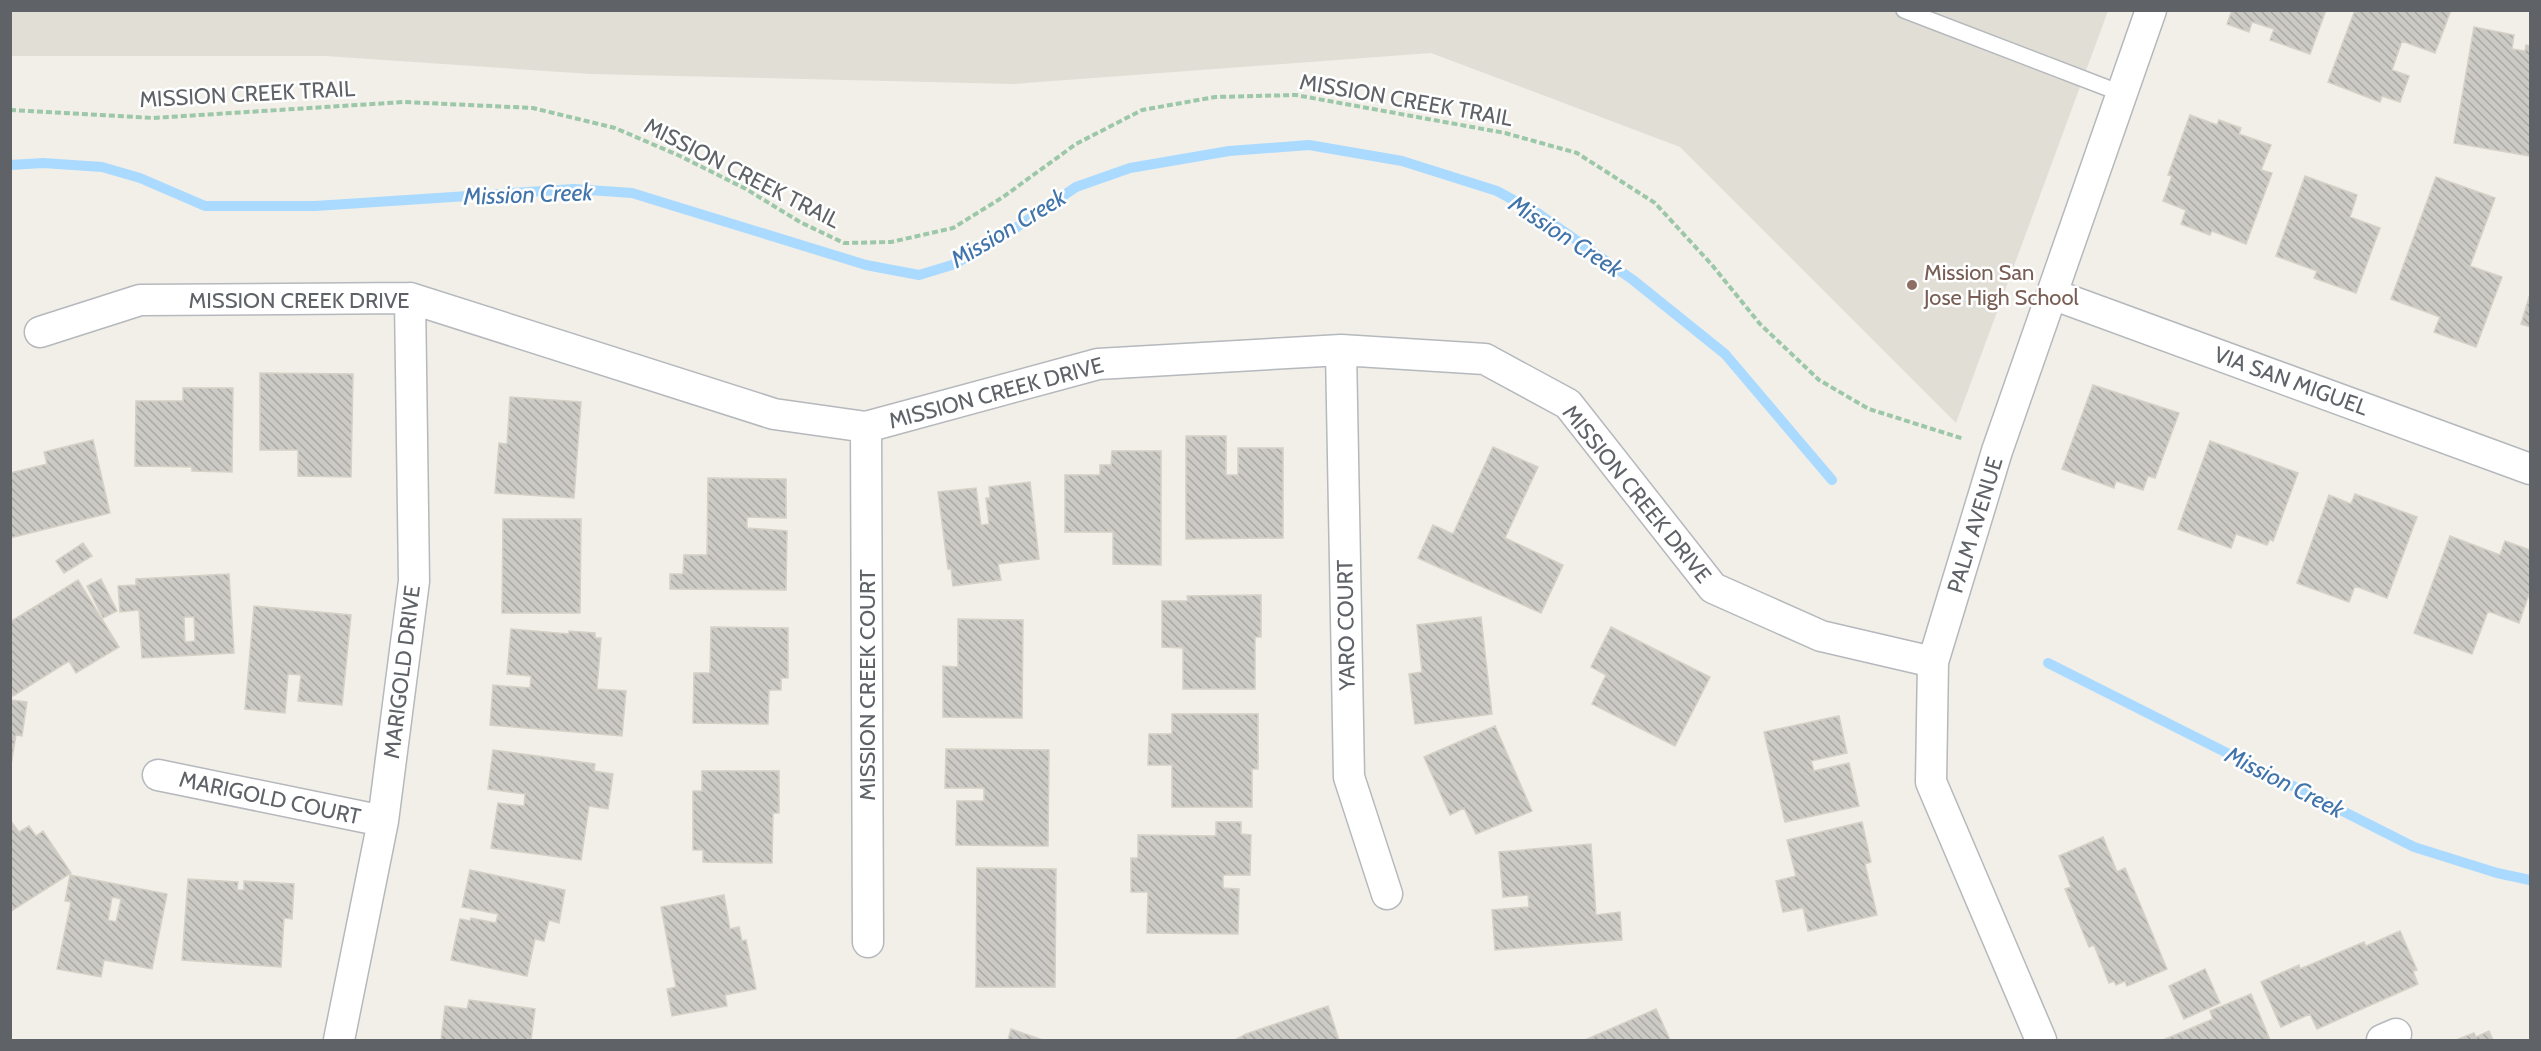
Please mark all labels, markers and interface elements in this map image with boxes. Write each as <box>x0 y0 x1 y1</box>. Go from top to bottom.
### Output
street label: MISSION CREEK TRAIL <box>1297 68 1515 132</box>
street label: MISSION CREEK TRAIL <box>139 75 355 113</box>
street label: MISSION CREEK TRAIL <box>640 112 844 234</box>
water label: Mission Creek <box>462 177 594 211</box>
water label: Mission Creek <box>944 182 1072 274</box>
water label: Mission Creek <box>1503 188 1629 284</box>
place label: Mission San Jose High School <box>1923 259 2080 311</box>
marker: Mission San Jose High School <box>1905 278 1919 292</box>
street label: MISSION CREEK DRIVE <box>188 287 410 314</box>
street label: VIA SAN MIGUEL <box>2210 341 2372 421</box>
street label: MISSION CREEK DRIVE <box>886 351 1106 435</box>
street label: MISSION CREEK DRIVE <box>1557 400 1717 588</box>
street label: PALM AVENUE <box>1942 454 2008 596</box>
street label: YARO COURT <box>1331 559 1361 692</box>
street label: MISSION CREEK COURT <box>854 569 881 801</box>
street label: MARIGOLD DRIVE <box>378 584 426 760</box>
water label: Mission Creek <box>2220 739 2350 825</box>
street label: MARIGOLD COURT <box>177 766 363 830</box>

